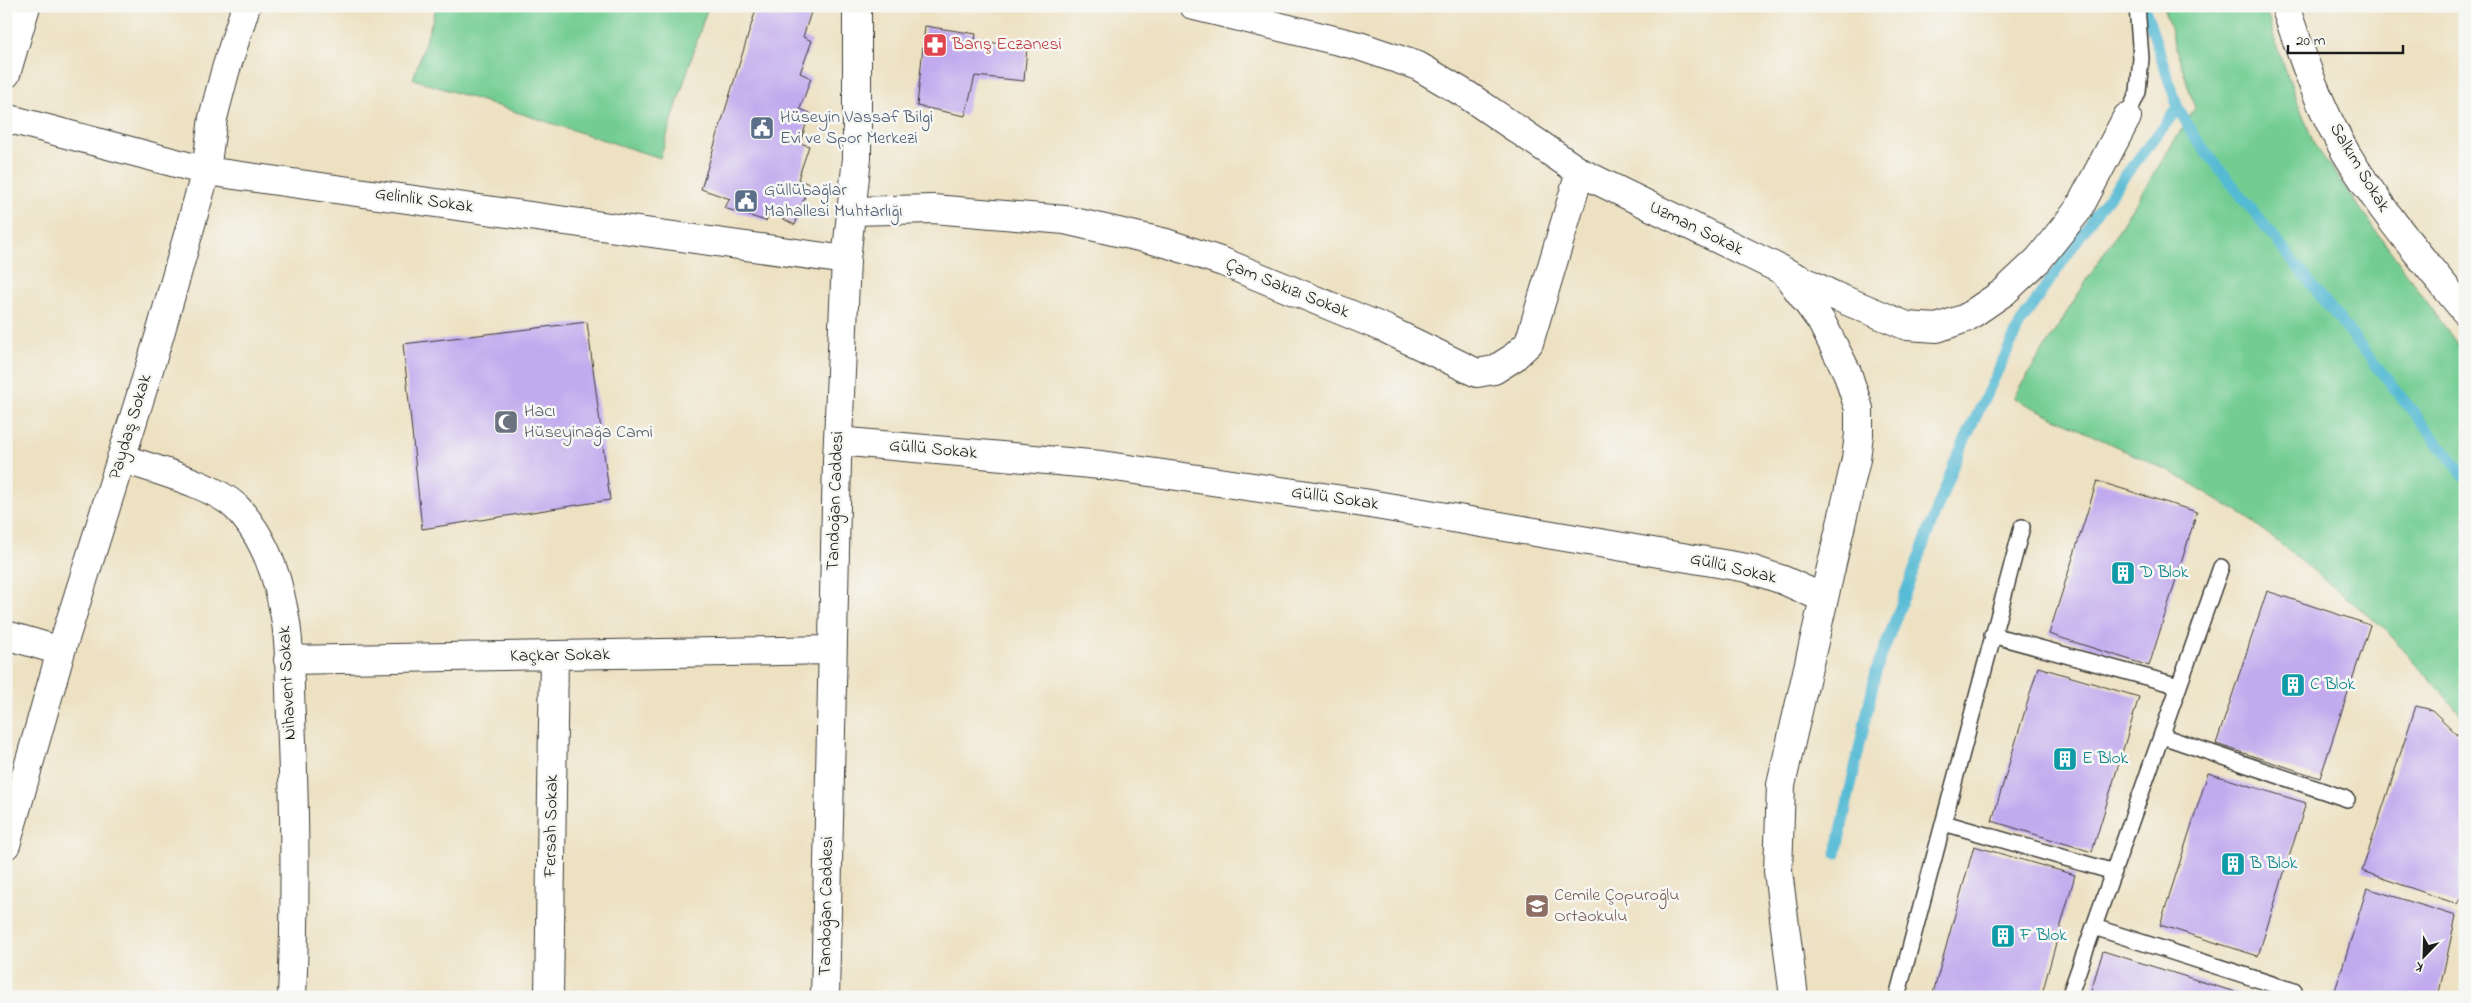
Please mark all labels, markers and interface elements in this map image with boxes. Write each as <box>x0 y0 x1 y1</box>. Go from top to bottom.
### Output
scale bar <box>2288 22 2404 54</box>
text: 20 m <box>2296 30 2326 52</box>
pharmacy icon: Barış Eczanesi <box>922 32 948 58</box>
place label: Barış Eczanesi <box>951 32 1062 58</box>
place label: Hüseyin Vassaf Bilgi Evi ve Spor Merkezi <box>780 105 933 152</box>
public building icon: Hüseyin Vassaf Bilgi Evi ve Spor Merkezi <box>749 115 775 141</box>
street label: Salkım Sokak <box>2322 119 2396 218</box>
place label: Güllübağlar Mahallesi Muhtarlığı <box>764 178 903 226</box>
street label: Gelinlik Sokak <box>373 181 475 221</box>
public building icon: Güllübağlar Mahallesi Muhtarlığı <box>733 188 759 214</box>
street label: Uzman Sokak <box>1645 195 1748 263</box>
street label: Çam Sakızı Sokak <box>1221 252 1353 326</box>
street label: Paydaş Sokak <box>103 371 159 483</box>
place label: Hacı Hüseyinağa Cami <box>524 399 653 447</box>
mosque icon: Hacı Hüseyinağa Cami <box>493 409 519 435</box>
street label: Tandoğan Caddesi <box>821 431 852 571</box>
street label: Güllü Sokak <box>888 433 978 467</box>
street label: Güllü Sokak <box>1290 480 1381 518</box>
street label: Güllü Sokak <box>1687 546 1779 592</box>
building icon: D Blok <box>2110 560 2136 586</box>
place label: D Blok <box>2139 560 2189 586</box>
street label: Nihavent Sokak <box>272 625 304 741</box>
street label: Kaçkar Sokak <box>510 642 610 670</box>
building icon: C Blok <box>2280 672 2306 698</box>
place label: C Blok <box>2310 672 2355 698</box>
building icon: E Blok <box>2052 746 2078 772</box>
place label: E Blok <box>2082 746 2128 772</box>
street label: Fersah Sokak <box>538 774 566 879</box>
street label: Tandoğan Caddesi <box>813 836 842 976</box>
building icon: B Blok <box>2220 851 2246 877</box>
place label: B Blok <box>2249 851 2297 877</box>
place label: Cemile Çopuroğlu Ortaokulu <box>1554 883 1680 930</box>
school or university icon: Cemile Çopuroğlu Ortaokulu <box>1524 893 1550 919</box>
building icon: F Blok <box>1990 923 2016 949</box>
place label: F Blok <box>2019 923 2067 949</box>
north arrow <box>2398 930 2448 980</box>
text: K <box>2411 955 2427 978</box>

